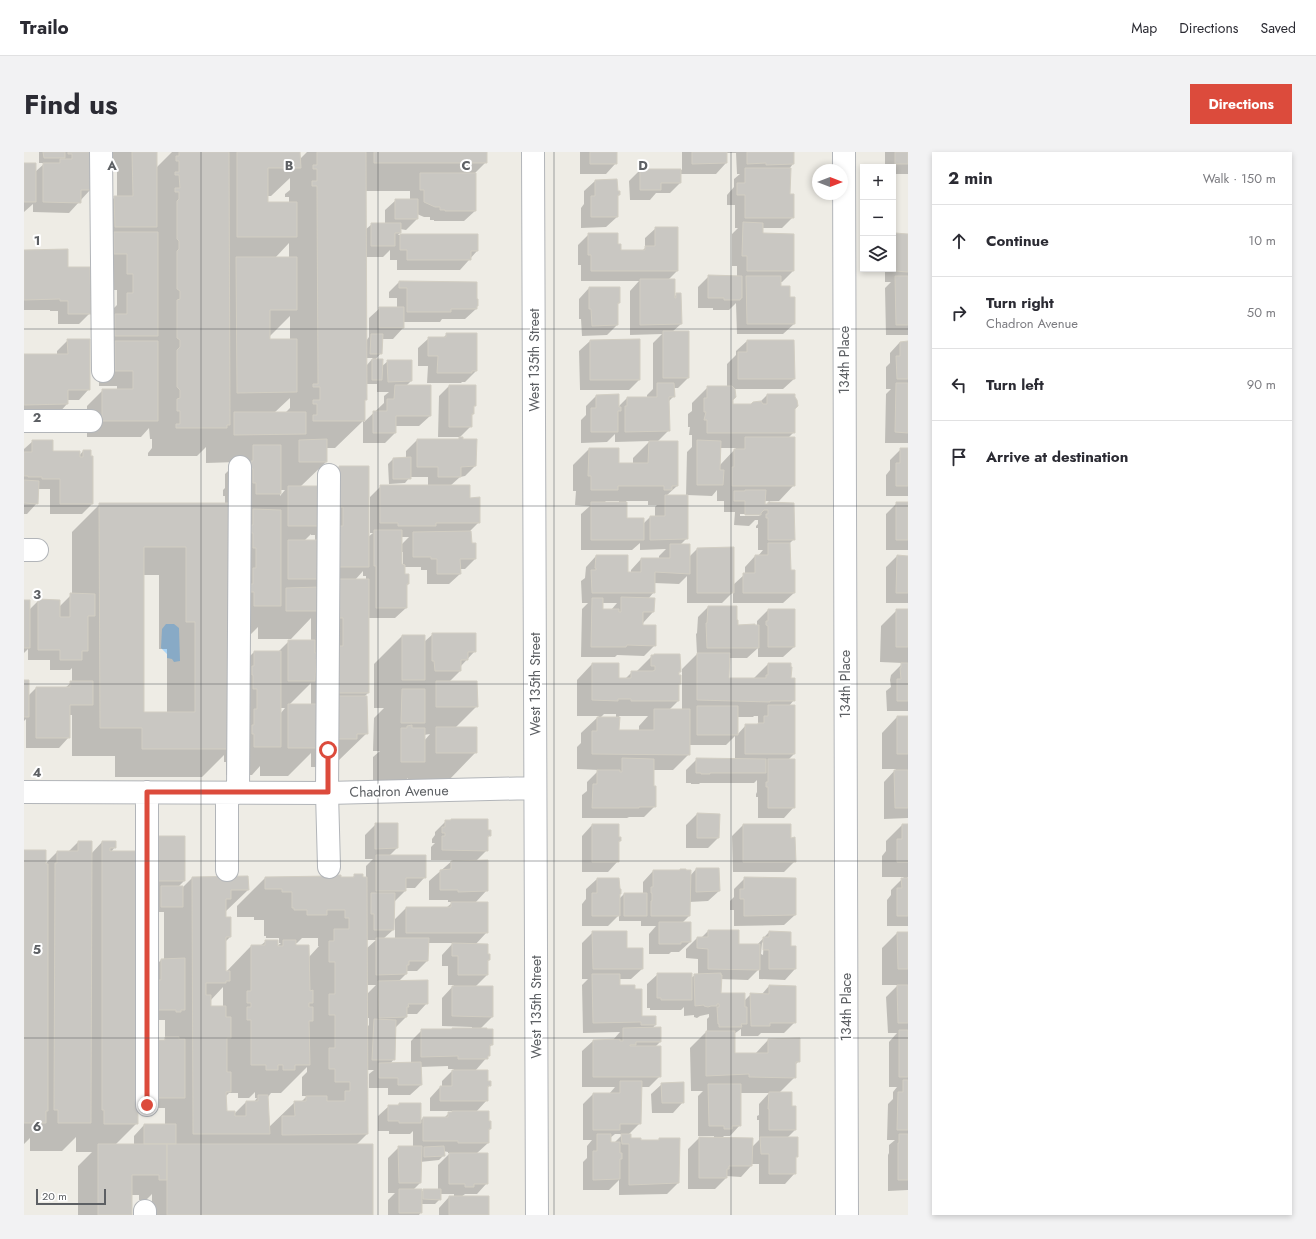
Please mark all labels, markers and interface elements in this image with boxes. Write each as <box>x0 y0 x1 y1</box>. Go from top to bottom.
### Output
text: Trailo <box>20 14 69 41</box>
text: Map <box>1131 18 1157 38</box>
text: Directions <box>1179 18 1239 38</box>
text: Saved <box>1261 18 1296 38</box>
text: Find us <box>24 84 118 125</box>
button: Directions <box>1190 84 1292 124</box>
text: A <box>106 156 117 175</box>
text: B <box>285 156 294 175</box>
text: C <box>461 156 471 175</box>
text: D <box>638 156 648 175</box>
north arrow <box>812 164 848 200</box>
map controls <box>860 164 896 272</box>
button: + <box>860 164 896 200</box>
text: 2 min <box>948 166 993 190</box>
text: Walk · 150 m <box>1203 169 1276 188</box>
button: − <box>860 200 896 236</box>
icon: ahead <box>948 230 970 252</box>
text: Continue <box>986 230 1049 252</box>
text: 1 <box>34 231 40 250</box>
text: 10 m <box>1248 231 1276 250</box>
button: layers <box>860 236 896 272</box>
text: Turn right <box>986 292 1054 314</box>
icon: right <box>948 302 970 324</box>
text: 50 m <box>1247 303 1276 322</box>
street label: West 135th Street <box>524 308 544 412</box>
text: Chadron Avenue <box>986 314 1078 333</box>
street label: 134th Place <box>834 326 854 394</box>
icon: left <box>948 374 970 396</box>
text: Turn left <box>986 374 1044 396</box>
text: 90 m <box>1247 375 1276 394</box>
text: 2 <box>33 408 41 427</box>
icon: arrive <box>948 446 970 468</box>
text: Arrive at destination <box>986 446 1128 468</box>
text: 3 <box>33 585 41 604</box>
street label: West 135th Street <box>525 632 545 736</box>
street label: 134th Place <box>835 650 855 718</box>
route start <box>319 741 337 759</box>
text: 4 <box>32 763 42 782</box>
street label: Chadron Avenue <box>349 780 449 802</box>
text: 5 <box>33 940 41 959</box>
street label: West 135th Street <box>526 955 546 1059</box>
street label: 134th Place <box>836 973 856 1041</box>
route end <box>138 1096 156 1114</box>
text: 6 <box>33 1117 42 1136</box>
scale bar <box>36 1187 106 1206</box>
text: 20 m <box>42 1188 67 1204</box>

